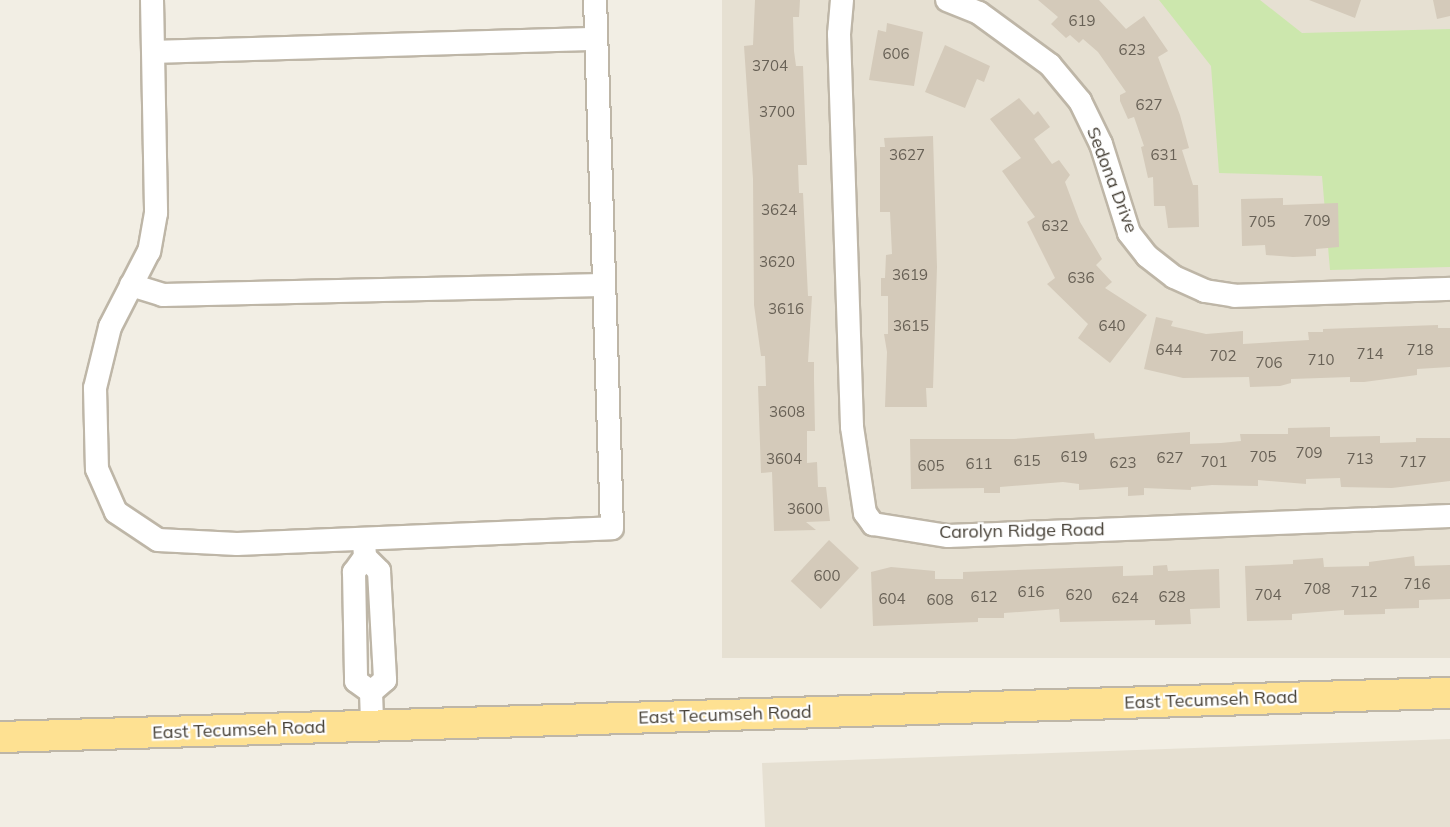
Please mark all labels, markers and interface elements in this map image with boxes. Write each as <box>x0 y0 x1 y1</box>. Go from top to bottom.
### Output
house number: 619 <box>1069 12 1095 30</box>
house number: 623 <box>1119 41 1145 59</box>
house number: 606 <box>883 45 909 63</box>
house number: 3704 <box>752 57 788 75</box>
house number: 627 <box>1136 96 1162 114</box>
house number: 3700 <box>759 103 795 121</box>
street label: Sedona Drive <box>1082 124 1142 236</box>
house number: 3627 <box>889 146 925 164</box>
house number: 631 <box>1151 146 1177 164</box>
house number: 3624 <box>761 201 797 219</box>
house number: 709 <box>1304 212 1330 230</box>
house number: 705 <box>1249 213 1275 231</box>
house number: 632 <box>1042 217 1068 235</box>
house number: 3620 <box>759 253 795 271</box>
house number: 3619 <box>892 266 928 284</box>
house number: 636 <box>1068 269 1094 287</box>
house number: 3616 <box>768 300 804 318</box>
house number: 3615 <box>893 317 929 335</box>
house number: 640 <box>1099 317 1125 335</box>
house number: 644 <box>1156 341 1182 359</box>
house number: 718 <box>1407 341 1433 359</box>
house number: 714 <box>1357 345 1383 363</box>
house number: 702 <box>1210 347 1236 365</box>
house number: 710 <box>1308 351 1334 369</box>
house number: 706 <box>1256 354 1282 372</box>
house number: 3608 <box>769 403 805 421</box>
house number: 709 <box>1296 444 1322 462</box>
house number: 619 <box>1061 448 1087 466</box>
house number: 705 <box>1250 448 1276 466</box>
house number: 627 <box>1157 449 1183 467</box>
house number: 3604 <box>766 450 802 468</box>
house number: 713 <box>1347 450 1373 468</box>
house number: 615 <box>1014 452 1040 470</box>
house number: 701 <box>1201 453 1227 471</box>
house number: 717 <box>1400 453 1426 471</box>
house number: 623 <box>1110 454 1136 472</box>
house number: 611 <box>966 455 992 473</box>
house number: 605 <box>918 457 944 475</box>
house number: 3600 <box>787 500 823 518</box>
street label: Carolyn Ridge Road <box>939 519 1105 543</box>
house number: 600 <box>814 567 840 585</box>
house number: 716 <box>1404 575 1430 593</box>
house number: 708 <box>1304 580 1330 598</box>
house number: 616 <box>1018 583 1044 601</box>
house number: 712 <box>1351 583 1377 601</box>
house number: 620 <box>1066 586 1092 604</box>
house number: 704 <box>1255 586 1281 604</box>
house number: 612 <box>971 588 997 606</box>
house number: 628 <box>1159 588 1185 606</box>
house number: 624 <box>1112 589 1138 607</box>
house number: 604 <box>879 590 905 608</box>
house number: 608 <box>927 591 953 609</box>
street label: East Tecumseh Road <box>1124 686 1298 714</box>
street label: East Tecumseh Road <box>638 701 812 729</box>
street label: East Tecumseh Road <box>152 716 326 744</box>

